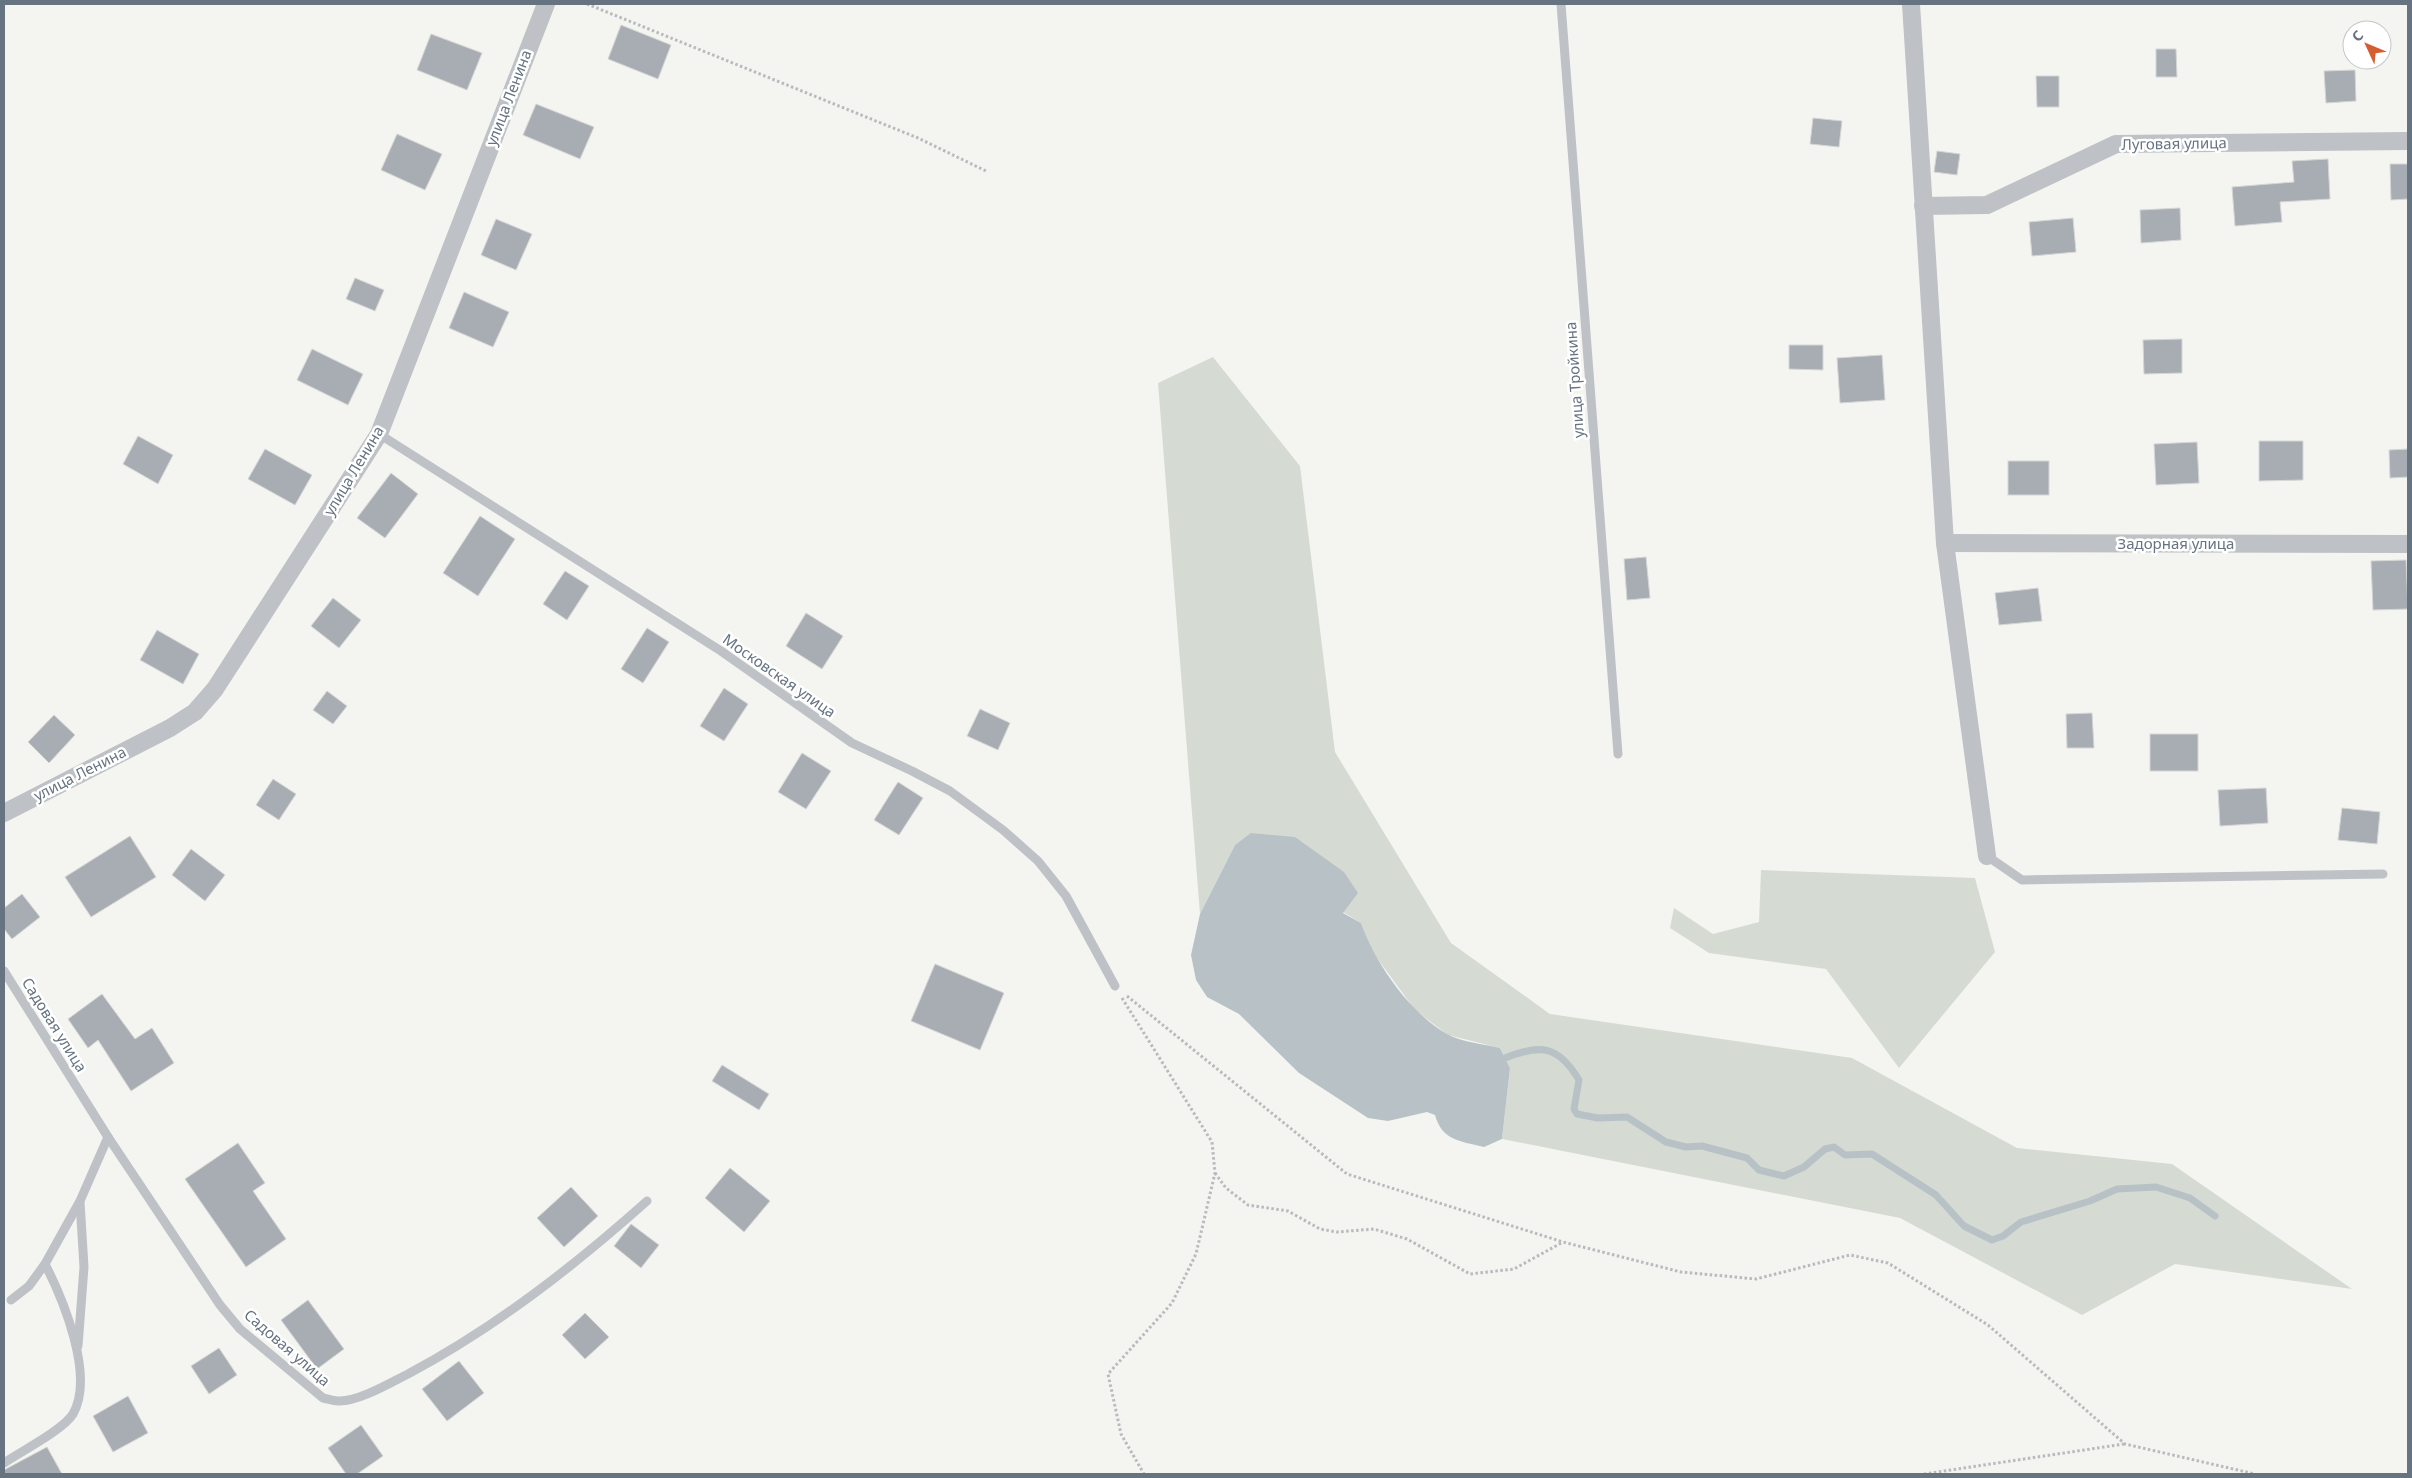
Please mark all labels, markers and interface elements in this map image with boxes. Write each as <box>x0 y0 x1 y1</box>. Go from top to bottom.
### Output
north arrow <box>2342 20 2392 70</box>
text: С <box>2347 26 2367 45</box>
street label: улица Ленина <box>481 47 536 148</box>
street label: Луговая улица <box>2121 132 2227 154</box>
street label: улица Тройкина <box>1560 321 1588 439</box>
street label: улица Ленина <box>318 422 388 519</box>
street label: Задорная улица <box>2118 533 2234 553</box>
street label: Московская улица <box>719 629 840 722</box>
street label: улица Ленина <box>30 741 129 805</box>
street label: Садовая улица <box>18 973 92 1075</box>
street label: Садовая улица <box>240 1304 335 1390</box>

